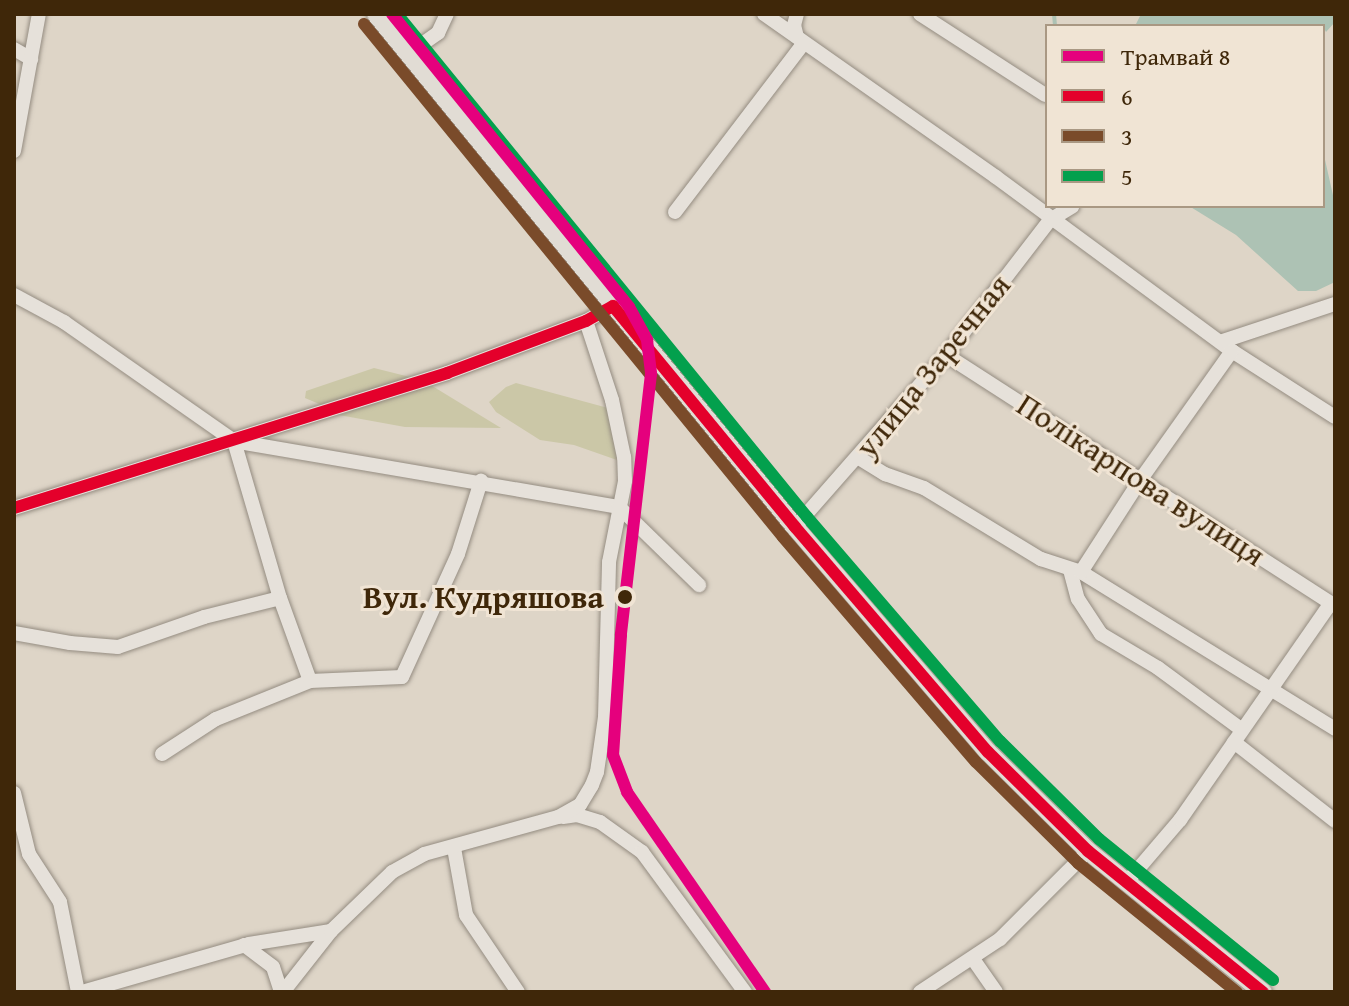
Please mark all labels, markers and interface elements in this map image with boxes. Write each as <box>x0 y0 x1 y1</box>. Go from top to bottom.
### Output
legend <box>1045 24 1325 208</box>
text: Трамвай 8 <box>1121 39 1230 74</box>
text: 6 <box>1121 79 1133 114</box>
text: 3 <box>1121 119 1133 154</box>
text: 5 <box>1121 159 1133 194</box>
street label: улица Заречная <box>847 267 1019 465</box>
street label: Полікарпова вулиця <box>1010 385 1272 575</box>
place label: Вул. Кудряшова <box>363 578 604 616</box>
marker: Вул. Кудряшова <box>611 583 639 611</box>

